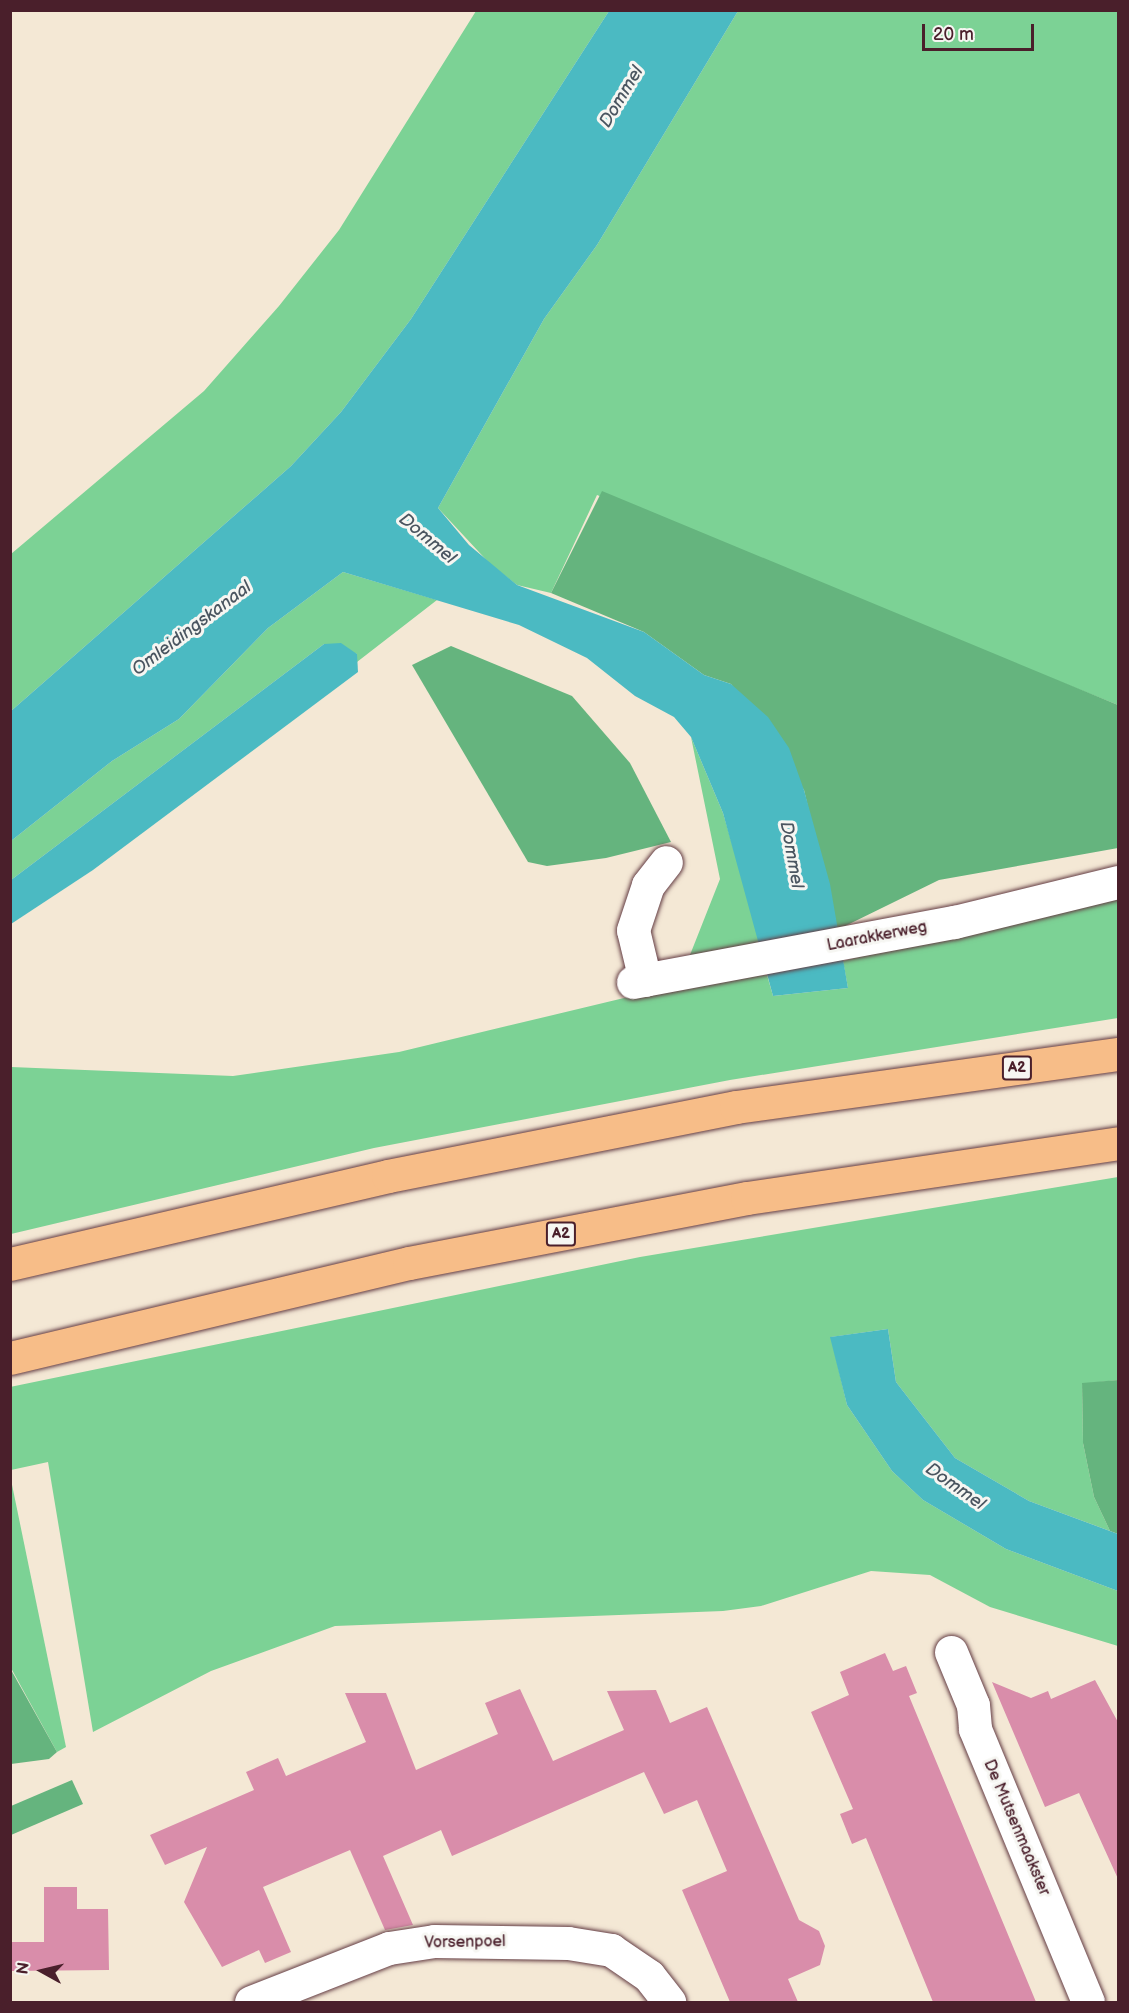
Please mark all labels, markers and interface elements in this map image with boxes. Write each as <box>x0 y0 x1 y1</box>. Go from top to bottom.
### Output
scale bar <box>925 12 1038 50</box>
text: 20 m <box>933 24 974 45</box>
water label: Dommel <box>595 62 649 132</box>
water label: Dommel <box>394 509 460 569</box>
water label: Omleidingskanaal <box>128 577 256 681</box>
water label: Dommel <box>774 820 808 890</box>
street label: Laarakkerweg <box>825 918 929 956</box>
road number: A2 <box>1000 1056 1034 1080</box>
road number: A2 <box>544 1222 578 1246</box>
water label: Dommel <box>921 1459 989 1515</box>
street label: De Mutsenmaakster <box>979 1757 1053 1899</box>
street label: Vorsenpoel <box>424 1933 506 1953</box>
north arrow <box>12 1941 72 2001</box>
text: N <box>13 1961 34 1976</box>

